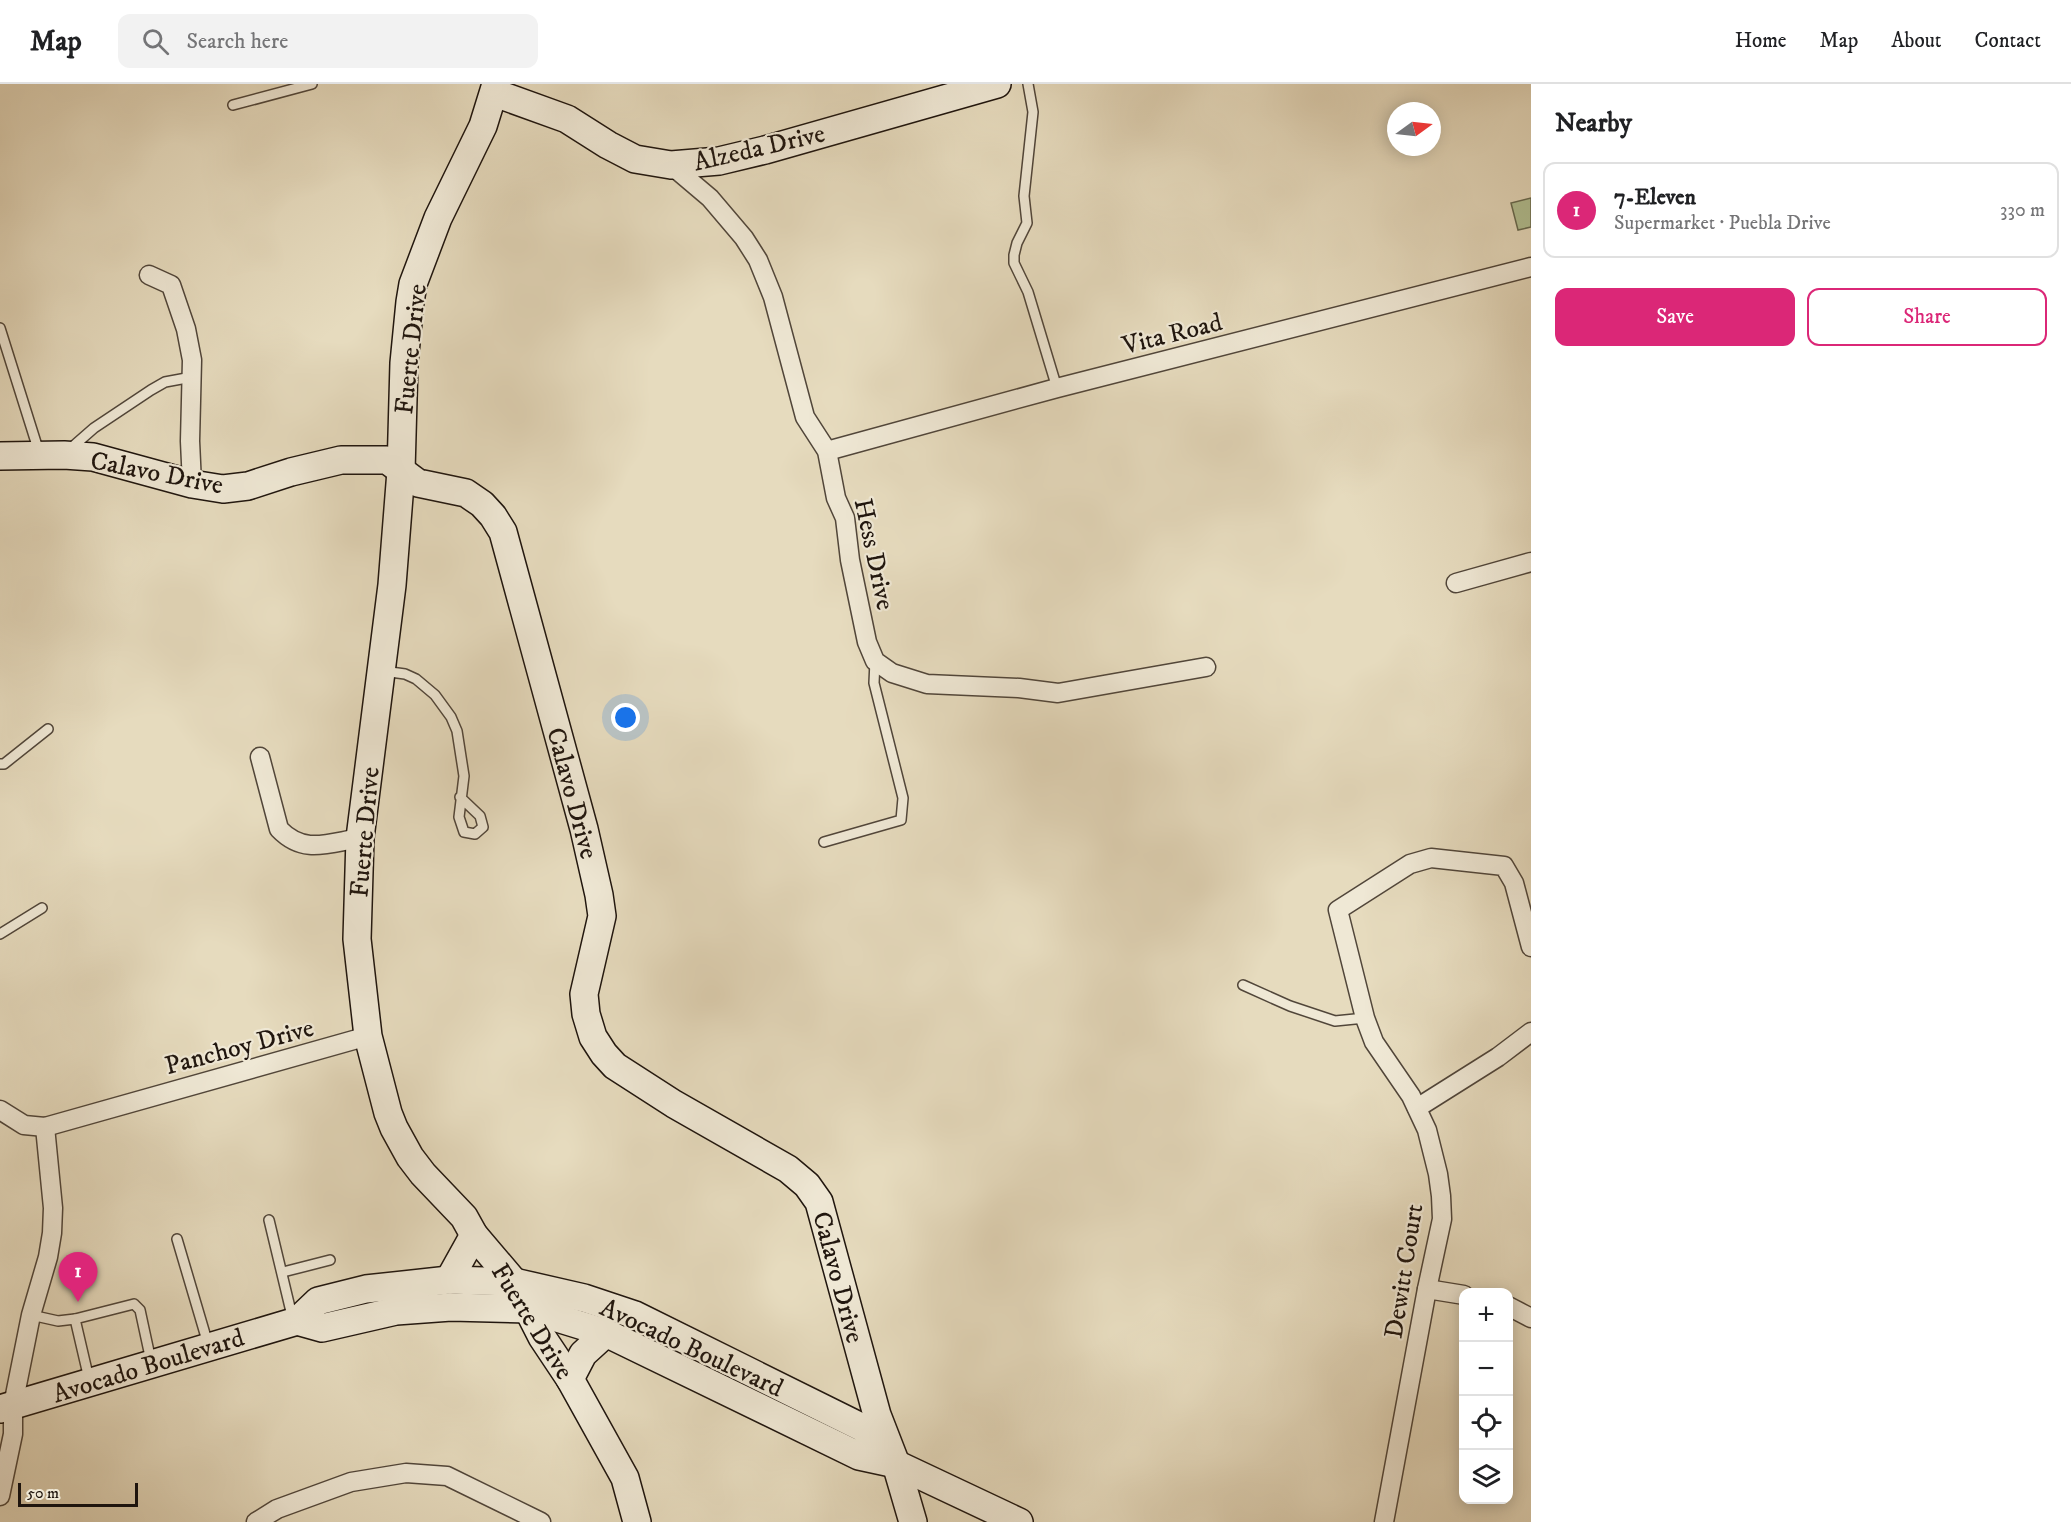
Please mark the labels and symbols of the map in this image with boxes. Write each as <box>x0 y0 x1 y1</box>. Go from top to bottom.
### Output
north arrow <box>1387 102 1441 156</box>
street label: Alzeda Drive <box>690 117 828 180</box>
street label: Fuerte Drive <box>388 282 435 416</box>
street label: Vita Road <box>1118 306 1226 363</box>
street label: Calavo Drive <box>88 444 226 503</box>
street label: Hess Drive <box>846 496 901 613</box>
your location <box>611 703 640 732</box>
street label: Calavo Drive <box>538 724 605 863</box>
street label: Fuerte Drive <box>343 766 388 899</box>
street label: Panchoy Drive <box>161 1012 317 1083</box>
street label: Dewitt Court <box>1378 1201 1431 1341</box>
street label: Calavo Drive <box>804 1208 871 1347</box>
pin: 1 <box>58 1252 98 1302</box>
street label: Fuerte Drive <box>483 1258 580 1386</box>
street label: Avocado Boulevard <box>594 1291 788 1405</box>
street label: Avocado Boulevard <box>49 1322 248 1411</box>
scale bar <box>18 1480 138 1508</box>

